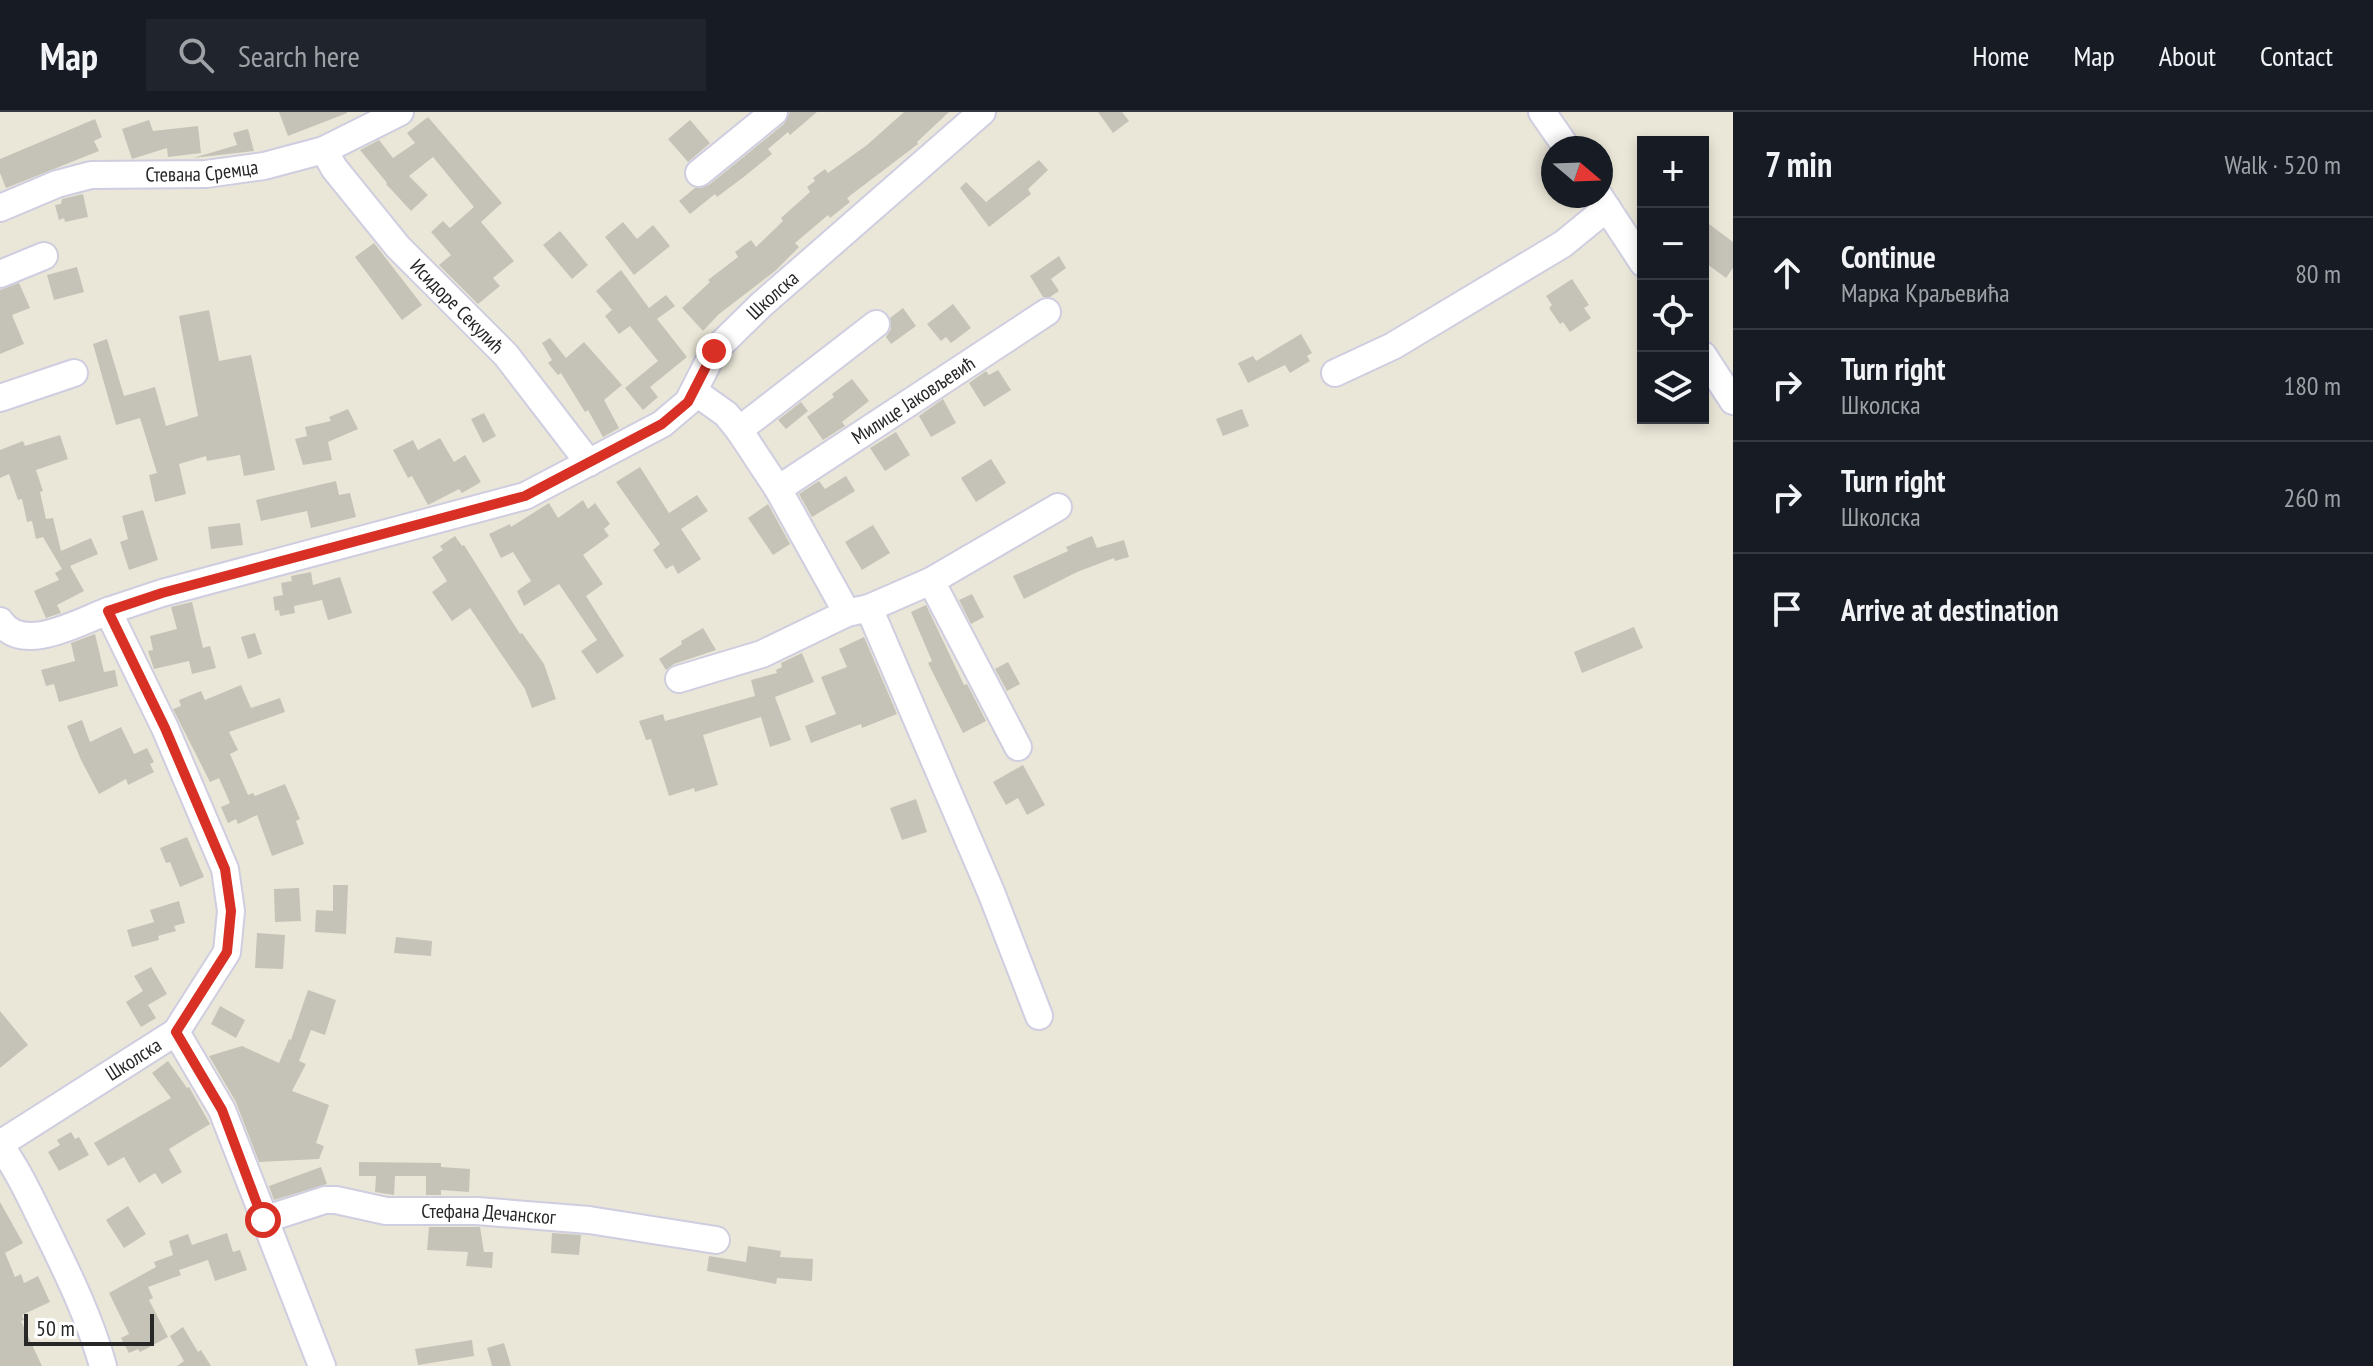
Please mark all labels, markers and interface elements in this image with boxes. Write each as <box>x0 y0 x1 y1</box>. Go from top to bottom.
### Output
search box <box>146 19 706 91</box>
text: Map <box>40 31 98 80</box>
icon: search <box>174 33 218 77</box>
text: Search here <box>238 36 360 75</box>
text: Home <box>1973 37 2029 74</box>
text: Map <box>2073 37 2115 74</box>
text: About <box>2159 37 2216 74</box>
text: Contact <box>2260 37 2333 74</box>
north arrow <box>1541 136 1613 208</box>
map controls <box>1637 136 1709 424</box>
button: + <box>1637 136 1709 208</box>
text: 7 min <box>1765 142 1832 186</box>
text: Walk · 520 m <box>2224 148 2341 181</box>
street label: Стевана Сремца <box>145 154 260 188</box>
button: − <box>1637 208 1709 280</box>
text: Continue <box>1841 237 1936 276</box>
icon: ahead <box>1765 251 1809 295</box>
street label: Исидоре Секулић <box>404 253 510 359</box>
text: 80 m <box>2295 257 2341 290</box>
street label: Школска <box>741 265 804 325</box>
text: Марка Краљевића <box>1841 276 2010 309</box>
button: locate <box>1637 280 1709 352</box>
route end <box>696 333 732 369</box>
text: Turn right <box>1841 349 1945 388</box>
street label: Милице Јаковљевић <box>847 350 980 450</box>
button: layers <box>1637 352 1709 424</box>
icon: right <box>1765 363 1809 407</box>
text: 180 m <box>2283 369 2341 402</box>
text: Школска <box>1841 388 1921 421</box>
text: Turn right <box>1841 461 1945 500</box>
icon: right <box>1765 475 1809 519</box>
text: 260 m <box>2283 481 2341 514</box>
text: Школска <box>1841 500 1921 533</box>
icon: arrive <box>1765 587 1809 631</box>
text: Arrive at destination <box>1841 590 2059 629</box>
street label: Школска <box>100 1032 166 1087</box>
street label: Стефана Дечанског <box>421 1198 557 1230</box>
route start <box>245 1202 281 1238</box>
scale bar <box>24 1310 154 1346</box>
text: 50 m <box>36 1314 75 1342</box>

